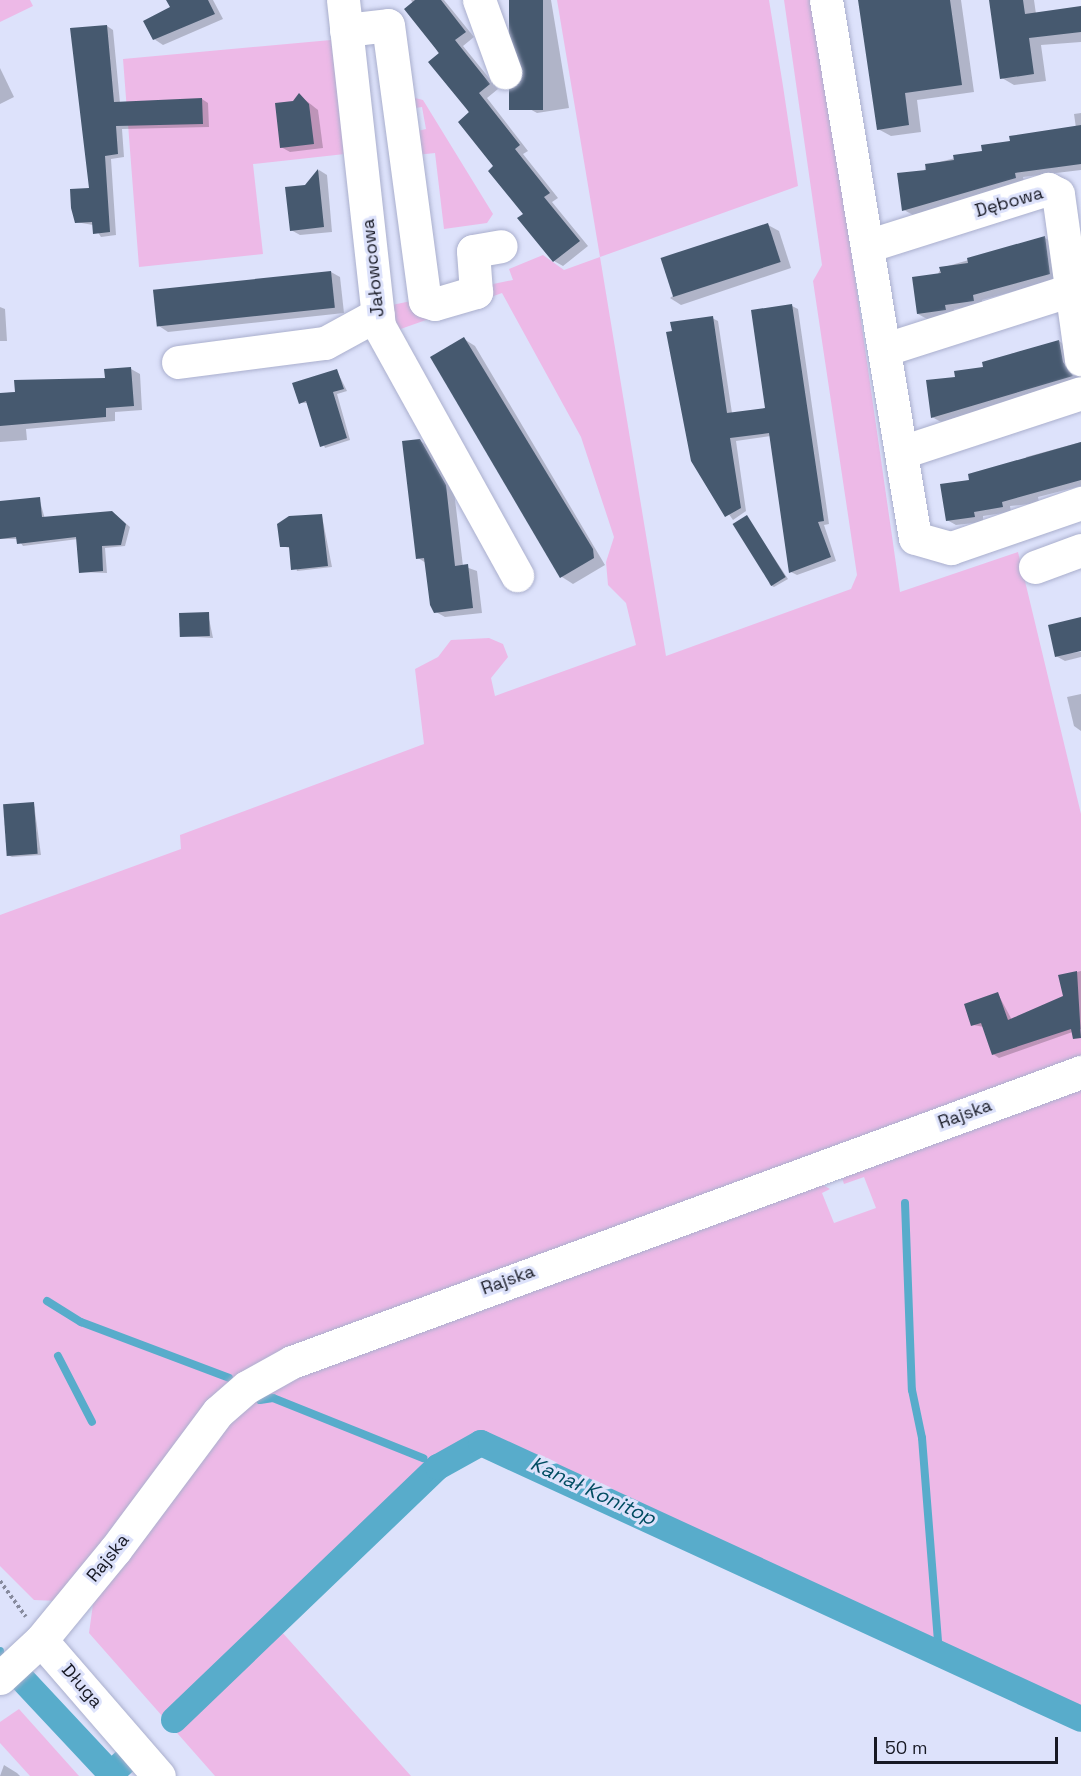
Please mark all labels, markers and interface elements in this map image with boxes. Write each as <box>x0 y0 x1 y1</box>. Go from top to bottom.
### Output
street label: Dębowa <box>973 182 1045 222</box>
street label: Jałowcowa <box>357 218 389 318</box>
street label: Rajska <box>935 1094 995 1134</box>
street label: Rajska <box>478 1260 538 1300</box>
water label: Kanał Konitop <box>527 1452 659 1530</box>
street label: Rajska <box>82 1530 134 1586</box>
street label: Długa <box>57 1659 107 1713</box>
scale bar <box>877 1725 1062 1763</box>
text: 50 m <box>885 1736 927 1759</box>

